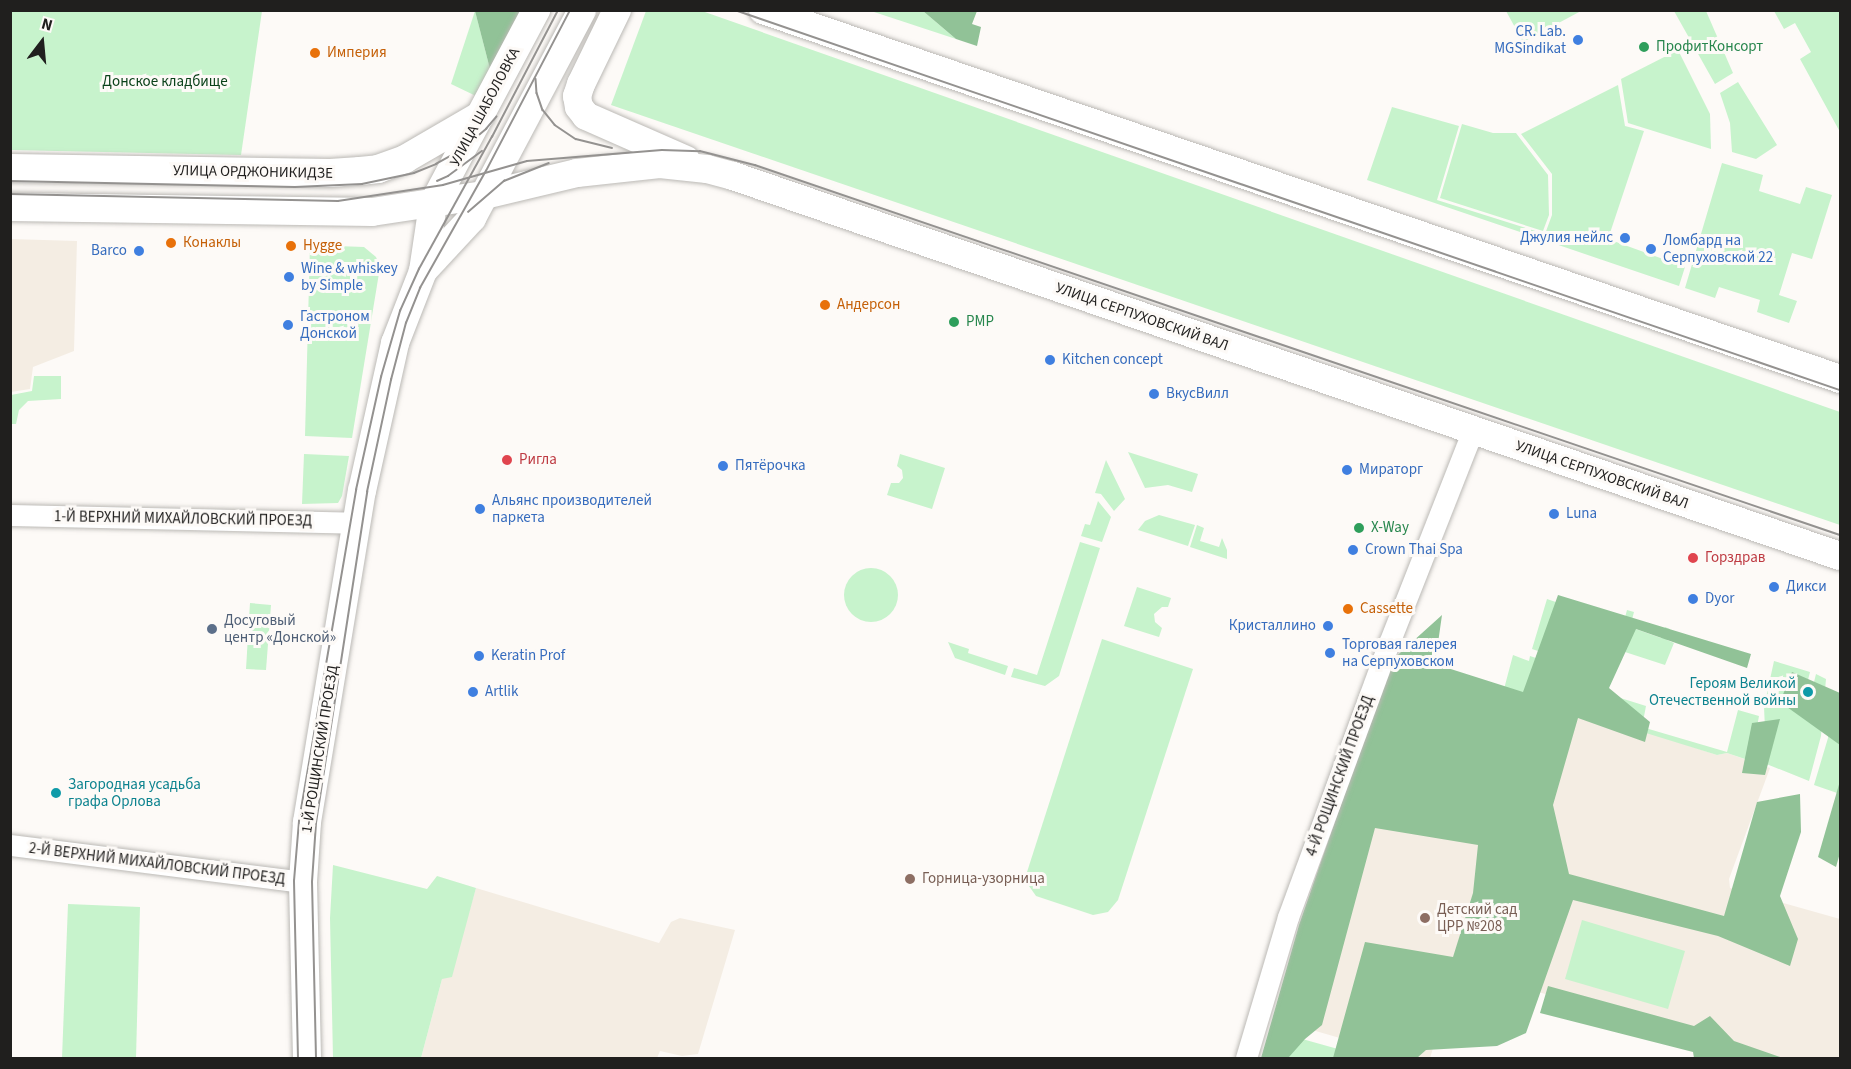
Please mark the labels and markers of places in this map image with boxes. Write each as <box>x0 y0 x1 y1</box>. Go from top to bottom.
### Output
place label: CR. Lab. MGSindikat <box>1494 22 1566 57</box>
marker: CR. Lab. MGSindikat <box>1571 33 1585 47</box>
place label: ПрофитКонсорт <box>1656 38 1763 56</box>
marker: ПрофитКонсорт <box>1637 40 1651 54</box>
place label: Империя <box>327 44 387 62</box>
marker: Империя <box>308 46 322 60</box>
place label: Джулия нейлс <box>1520 229 1613 247</box>
marker: Джулия нейлс <box>1618 231 1632 245</box>
place label: Ломбард на Серпуховской 22 <box>1663 231 1773 266</box>
place label: Конаклы <box>183 234 241 252</box>
marker: Конаклы <box>164 236 178 250</box>
place label: Hygge <box>303 237 342 255</box>
marker: Hygge <box>284 239 298 253</box>
place label: Barco <box>91 242 127 260</box>
marker: Ломбард на Серпуховской 22 <box>1644 242 1658 256</box>
marker: Barco <box>132 244 146 258</box>
place label: Wine & whiskey by Simple <box>301 259 398 294</box>
marker: Wine & whiskey by Simple <box>282 270 296 284</box>
place label: Андерсон <box>837 296 900 314</box>
marker: Андерсон <box>818 298 832 312</box>
place label: Гастроном Донской <box>300 307 370 342</box>
place label: PMP <box>966 313 994 331</box>
marker: PMP <box>947 315 961 329</box>
marker: Гастроном Донской <box>281 318 295 332</box>
place label: Kitchen concept <box>1062 351 1163 369</box>
marker: Kitchen concept <box>1043 353 1057 367</box>
place label: ВкусВилл <box>1166 385 1229 403</box>
marker: ВкусВилл <box>1147 387 1161 401</box>
place label: Ригла <box>519 451 557 469</box>
marker: Ригла <box>500 453 514 467</box>
place label: Пятёрочка <box>735 457 806 475</box>
marker: Пятёрочка <box>716 459 730 473</box>
place label: Мираторг <box>1359 461 1423 479</box>
marker: Мираторг <box>1340 463 1354 477</box>
place label: Альянс производителей паркета <box>492 491 652 526</box>
marker: Альянс производителей паркета <box>473 502 487 516</box>
place label: Luna <box>1566 505 1597 523</box>
marker: Luna <box>1547 507 1561 521</box>
place label: X-Way <box>1371 519 1409 537</box>
marker: X-Way <box>1352 521 1366 535</box>
place label: Crown Thai Spa <box>1365 541 1463 559</box>
marker: Crown Thai Spa <box>1346 543 1360 557</box>
place label: Горздрав <box>1705 549 1765 567</box>
marker: Горздрав <box>1686 551 1700 565</box>
place label: Дикси <box>1786 578 1827 596</box>
marker: Дикси <box>1767 580 1781 594</box>
place label: Dyor <box>1705 590 1735 608</box>
marker: Dyor <box>1686 592 1700 606</box>
place label: Cassette <box>1360 600 1413 618</box>
marker: Cassette <box>1341 602 1355 616</box>
place label: Досуговый центр «Донской» <box>224 611 336 646</box>
place label: Кристаллино <box>1229 617 1316 635</box>
marker: Кристаллино <box>1321 619 1335 633</box>
marker: Досуговый центр «Донской» <box>205 622 219 636</box>
place label: Торговая галерея на Серпуховском <box>1342 635 1457 670</box>
marker: Торговая галерея на Серпуховском <box>1323 646 1337 660</box>
place label: Keratin Prof <box>491 647 565 665</box>
marker: Keratin Prof <box>472 649 486 663</box>
place label: Героям Великой Отечественной войны <box>1649 674 1796 709</box>
place label: Artlik <box>485 683 518 701</box>
marker: Artlik <box>466 685 480 699</box>
marker: Героям Великой Отечественной войны <box>1801 685 1815 699</box>
place label: Загородная усадьба графа Орлова <box>68 775 201 810</box>
marker: Загородная усадьба графа Орлова <box>49 786 63 800</box>
place label: Горница-узорница <box>922 870 1045 888</box>
marker: Горница-узорница <box>903 872 917 886</box>
place label: Детский сад ЦРР №208 <box>1437 900 1517 935</box>
marker: Детский сад ЦРР №208 <box>1418 911 1432 925</box>

